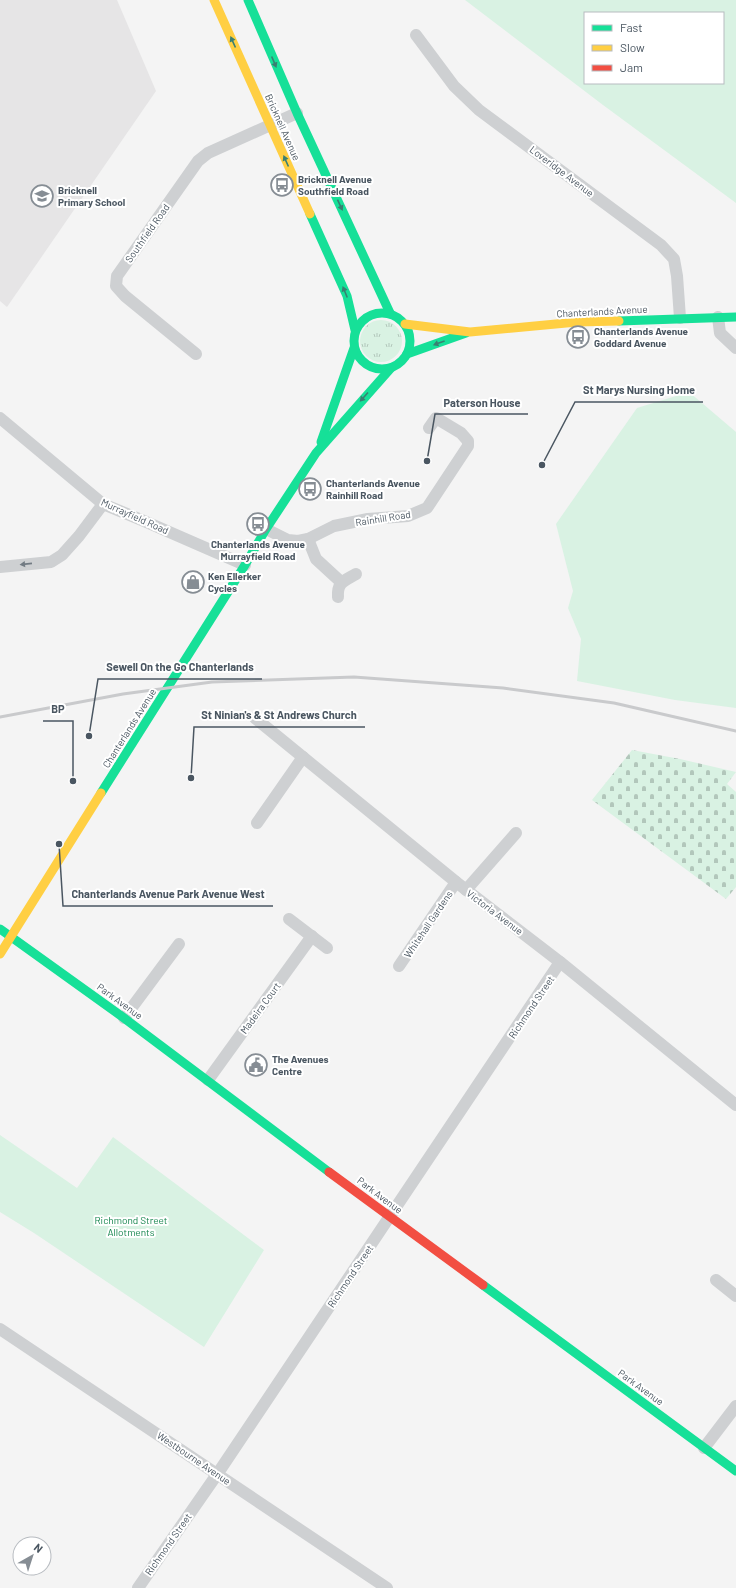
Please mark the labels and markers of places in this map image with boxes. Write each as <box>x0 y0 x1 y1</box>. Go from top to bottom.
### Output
bus stop icon: Bricknell Avenue Southfield Road <box>269 172 295 198</box>
place label: Bricknell Avenue Southfield Road <box>298 173 372 197</box>
school or university icon: Bricknell Primary School <box>29 183 55 209</box>
place label: Bricknell Primary School <box>58 184 125 208</box>
bus stop icon: Chanterlands Avenue Goddard Avenue <box>565 324 591 350</box>
place label: Chanterlands Avenue Goddard Avenue <box>594 325 689 349</box>
callout: St Marys Nursing Home <box>575 379 703 402</box>
callout: Paterson House <box>435 391 528 414</box>
bus stop icon: Chanterlands Avenue Rainhill Road <box>297 476 323 502</box>
place label: Chanterlands Avenue Rainhill Road <box>326 477 421 501</box>
bus stop icon: Chanterlands Avenue Murrayfield Road <box>245 511 271 537</box>
place label: Chanterlands Avenue Murrayfield Road <box>211 538 306 562</box>
shop icon: Ken Ellerker Cycles <box>180 569 206 595</box>
place label: Ken Ellerker Cycles <box>208 570 261 594</box>
callout: Sewell On the Go Chanterlands <box>98 656 262 679</box>
callout: BP <box>43 698 73 721</box>
callout: St Ninian's & St Andrews Church <box>194 704 365 727</box>
callout: Chanterlands Avenue Park Avenue West <box>63 883 273 906</box>
public building icon: The Avenues Centre <box>243 1052 269 1078</box>
place label: The Avenues Centre <box>272 1053 329 1077</box>

